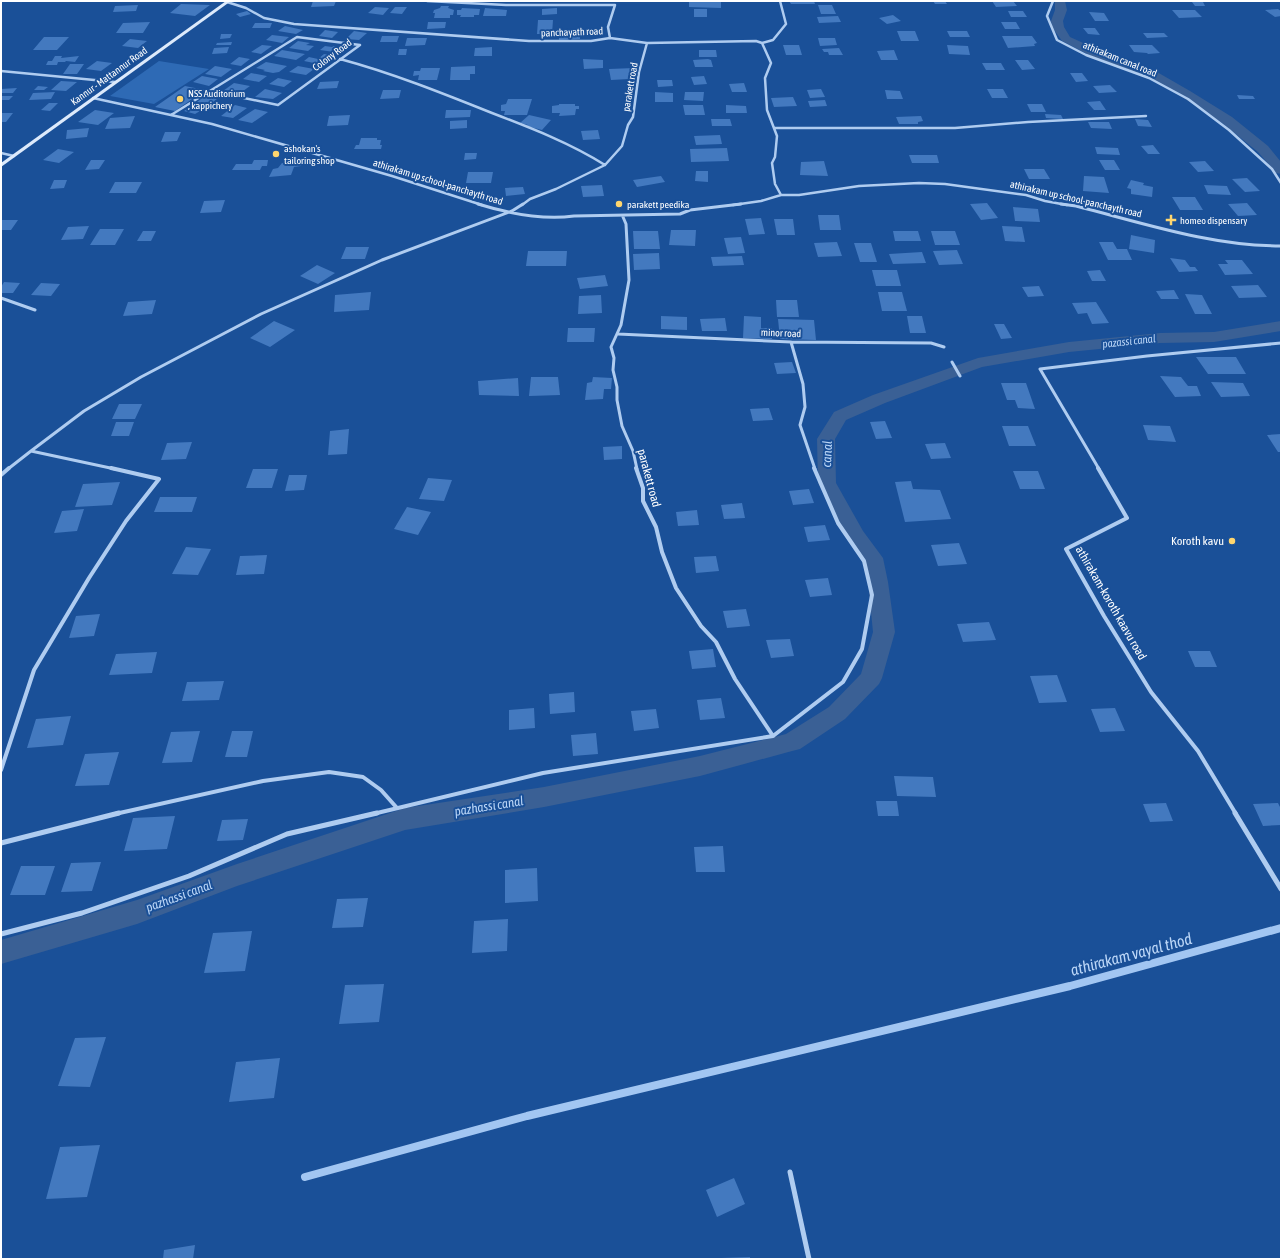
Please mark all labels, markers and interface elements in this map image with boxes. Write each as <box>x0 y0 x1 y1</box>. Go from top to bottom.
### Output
street label: panchayath road <box>541 25 604 39</box>
street label: Colony Road <box>310 37 354 73</box>
street label: athirakam canal road <box>1081 39 1159 79</box>
street label: Kannur - Mattannur Road <box>69 44 150 107</box>
street label: parakett road <box>620 61 640 112</box>
place label: NSS Auditorium , kappichery <box>188 88 245 111</box>
marker: NSS Auditorium , kappichery <box>175 94 185 104</box>
place label: ashokan's tailoring shop <box>284 143 335 166</box>
marker: ashokan's tailoring shop <box>271 149 281 159</box>
street label: athirakam up school-panchayth road <box>372 157 504 207</box>
street label: athirakam up school-panchayth road <box>1009 178 1143 220</box>
marker: parakett peedika <box>614 199 624 209</box>
place label: parakett peedika <box>627 199 690 210</box>
marker: homeo dispensary <box>1165 214 1177 226</box>
place label: homeo dispensary <box>1180 215 1247 226</box>
street label: minor road <box>761 327 802 339</box>
water label: pazassi canal <box>1102 332 1156 350</box>
water label: canal <box>819 440 835 468</box>
street label: parakett road <box>635 447 663 509</box>
place label: Koroth kavu <box>1171 534 1224 548</box>
marker: Koroth kavu <box>1227 536 1237 546</box>
street label: athirakam-koroth kaavu road <box>1073 544 1149 662</box>
water label: pazhassi canal <box>453 793 525 819</box>
water label: pazhassi canal <box>144 877 214 915</box>
water label: athirakam vayal thod <box>1068 929 1194 980</box>

